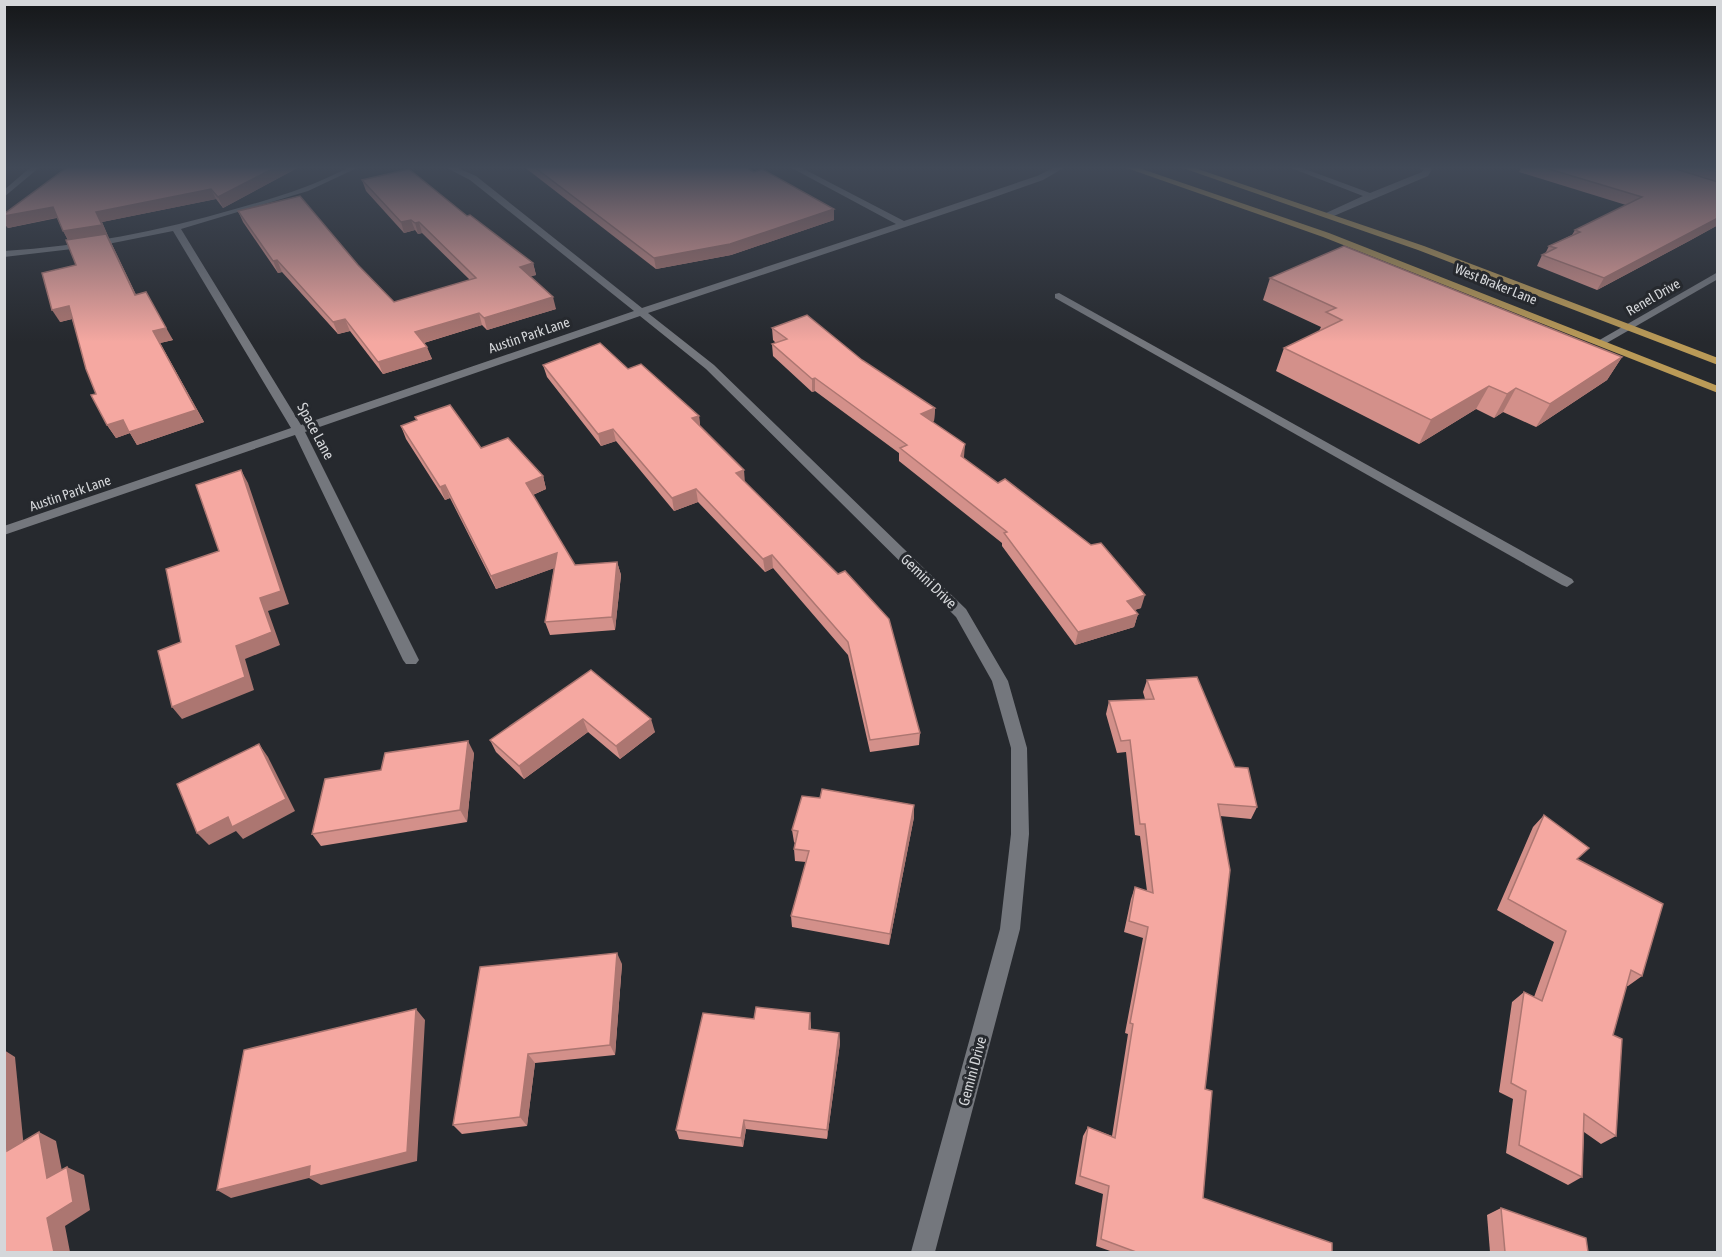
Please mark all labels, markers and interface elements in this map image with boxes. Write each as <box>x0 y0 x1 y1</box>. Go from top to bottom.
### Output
street label: West Braker Lane <box>1453 260 1539 308</box>
street label: Renel Drive <box>1623 275 1683 319</box>
street label: Austin Park Lane <box>486 314 572 356</box>
street label: Space Lane <box>294 400 338 462</box>
street label: Austin Park Lane <box>27 472 113 514</box>
street label: Gemini Drive <box>898 550 961 612</box>
street label: Gemini Drive <box>955 1034 989 1107</box>

